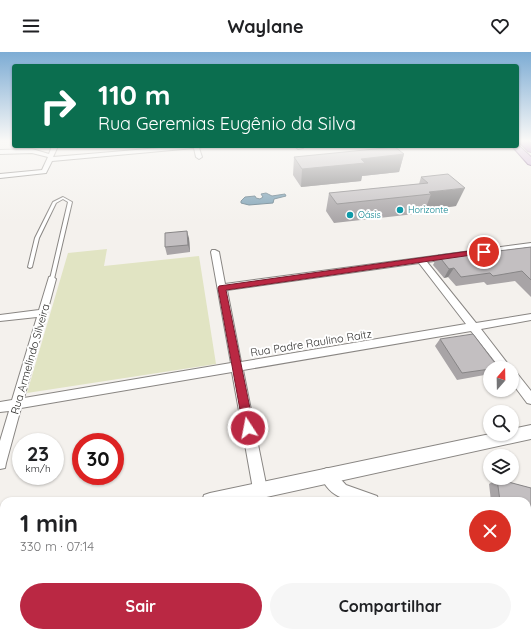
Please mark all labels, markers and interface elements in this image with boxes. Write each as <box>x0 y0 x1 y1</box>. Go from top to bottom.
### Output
icon: menu <box>20 15 42 37</box>
text: Waylane <box>227 15 304 38</box>
icon: heart <box>489 15 511 37</box>
text: 110 m <box>98 77 171 112</box>
icon: right <box>32 80 84 132</box>
text: Rua Geremias Eugênio da Silva <box>98 112 356 135</box>
place label: Horizonte <box>408 204 448 215</box>
marker: Horizonte <box>395 205 405 215</box>
place label: Oásis <box>358 209 381 220</box>
marker: Oásis <box>345 210 355 220</box>
pin <box>467 235 501 269</box>
icon: arrive <box>473 241 495 263</box>
street label: Rua Armelindo Silveira <box>8 302 52 416</box>
street label: Rua Padre Raulino Raitz <box>249 326 373 360</box>
north arrow <box>483 361 519 397</box>
map controls <box>483 361 519 485</box>
button: search <box>483 405 519 441</box>
position arrow <box>227 407 269 449</box>
speed limit sign: 30 <box>72 433 124 485</box>
text: 23 <box>27 441 49 466</box>
button: layers <box>483 449 519 485</box>
text: km/h <box>25 462 51 475</box>
text: 1 min <box>20 508 78 538</box>
button: close <box>469 510 511 552</box>
text: 330 m · 07:14 <box>20 538 94 554</box>
button: Sair <box>20 583 262 629</box>
button: Compartilhar <box>270 583 511 629</box>

